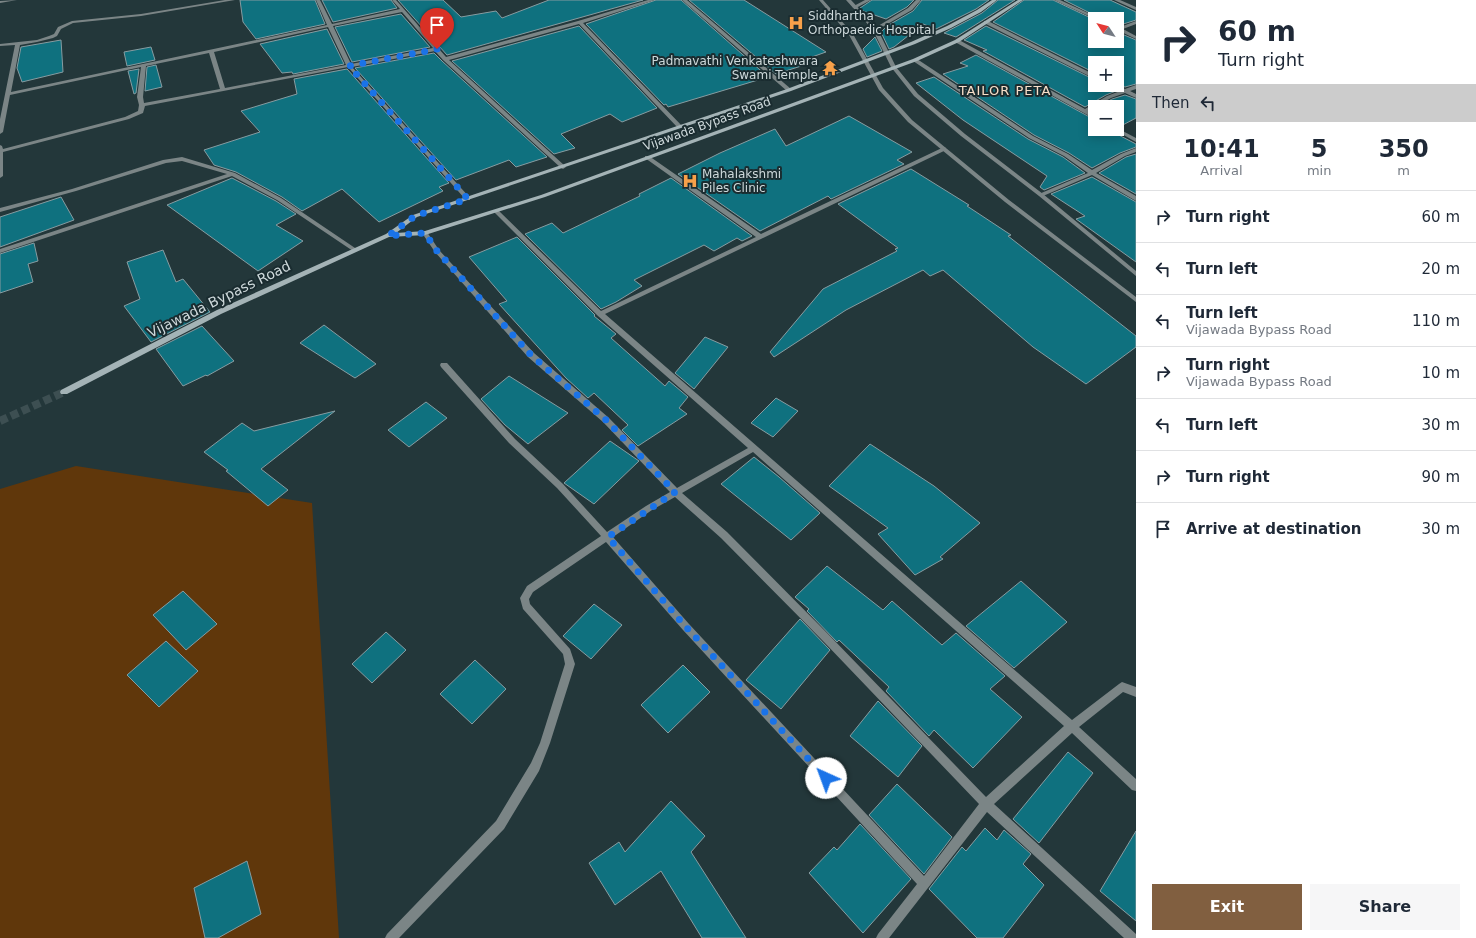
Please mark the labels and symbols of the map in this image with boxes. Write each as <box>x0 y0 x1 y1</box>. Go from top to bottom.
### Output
pin <box>420 8 454 49</box>
place label: Siddhartha Orthopaedic Hospital <box>808 9 935 37</box>
north arrow <box>1088 12 1124 48</box>
hospital icon: Siddhartha Orthopaedic Hospital <box>787 14 805 32</box>
place label: Padmavathi Venkateshwara Swami Temple <box>652 54 818 82</box>
temple icon: Padmavathi Venkateshwara Swami Temple <box>821 59 839 77</box>
district label: TAILOR PETA <box>958 83 1051 98</box>
street label: Vijawada Bypass Road <box>641 94 773 154</box>
place label: Mahalakshmi Piles Clinic <box>702 167 781 195</box>
hospital icon: Mahalakshmi Piles Clinic <box>681 172 699 190</box>
street label: Vijawada Bypass Road <box>145 257 293 341</box>
position arrow <box>805 757 847 799</box>

